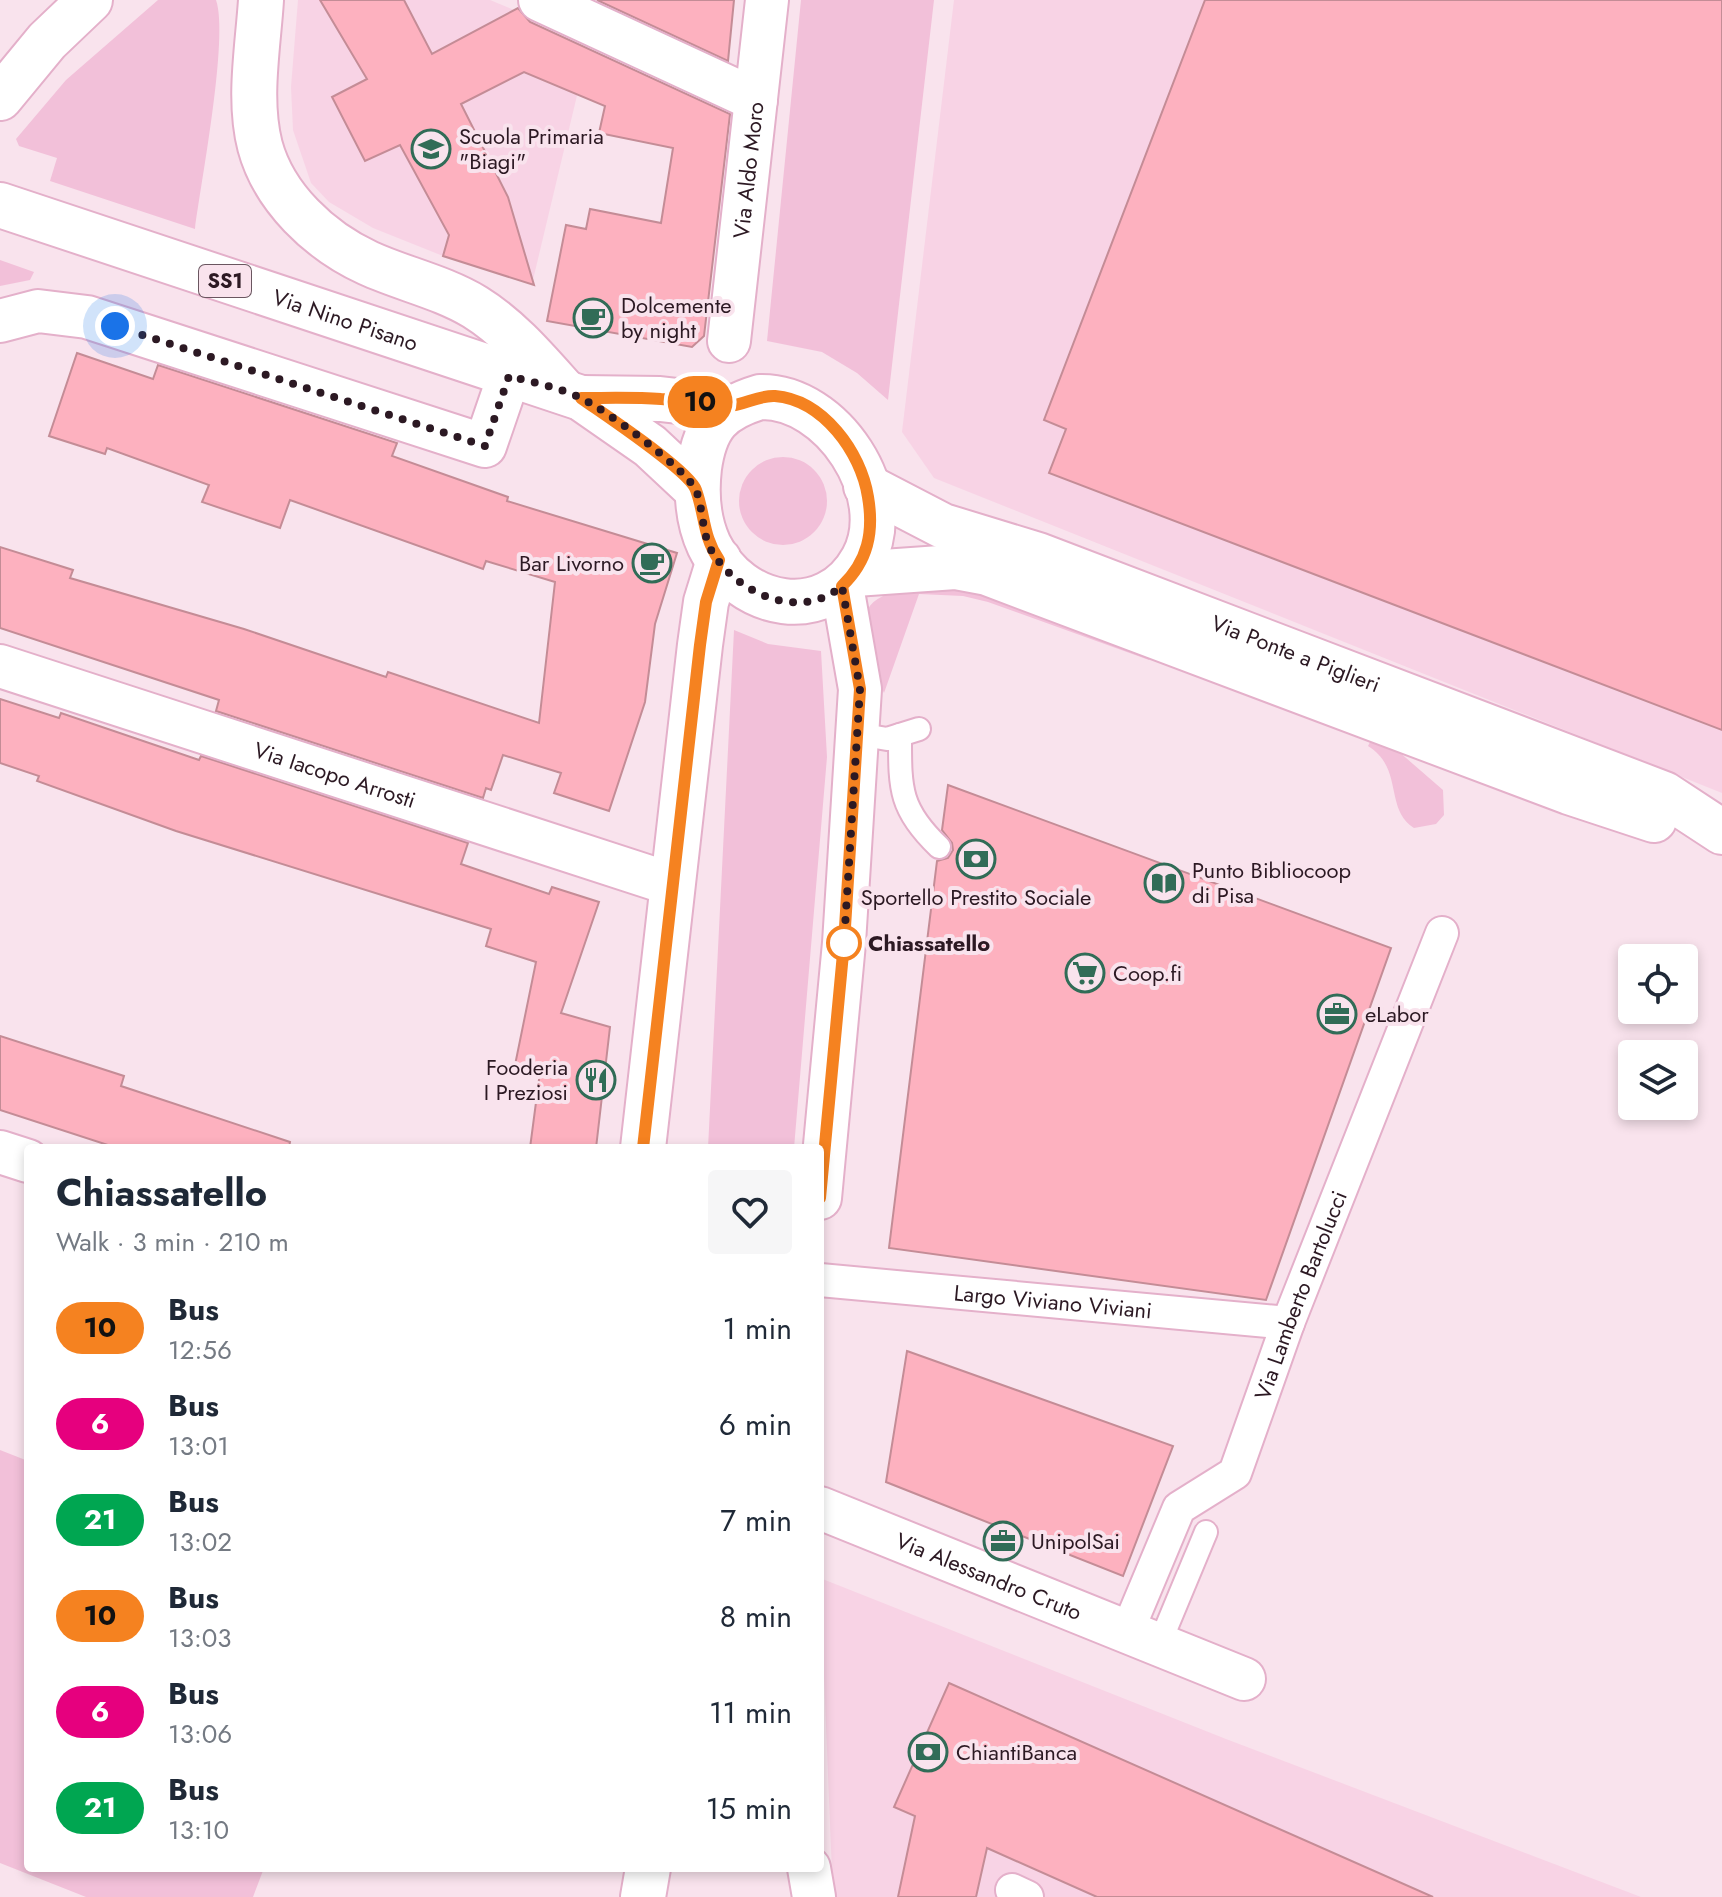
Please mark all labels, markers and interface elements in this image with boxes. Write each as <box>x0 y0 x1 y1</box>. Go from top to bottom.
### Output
street label: Via Aldo Moro <box>725 100 772 240</box>
place label: Scuola Primaria "Biagi" <box>459 120 604 177</box>
school or university icon: Scuola Primaria "Biagi" <box>410 128 452 170</box>
road number: SS1 <box>199 265 251 297</box>
street label: Via Nino Pisano <box>269 281 422 359</box>
place label: Dolcemente by night <box>621 289 732 346</box>
cafe icon: Dolcemente by night <box>572 297 614 339</box>
your location <box>95 306 135 346</box>
line badge: 10 <box>664 376 736 428</box>
text: 10 <box>684 381 716 422</box>
cafe icon: Bar Livorno <box>631 542 673 584</box>
place label: Bar Livorno <box>519 547 624 579</box>
street label: Via Ponte a Piglieri <box>1207 607 1385 700</box>
street label: Via Iacopo Arrosti <box>250 734 420 816</box>
bank icon: Sportello Prestito Sociale <box>955 838 997 880</box>
place label: Punto Bibliocoop di Pisa <box>1192 854 1351 911</box>
library icon: Punto Bibliocoop di Pisa <box>1143 862 1185 904</box>
place label: Sportello Prestito Sociale <box>861 881 1091 913</box>
marker: Chiassatello <box>827 926 861 960</box>
place label: Chiassatello <box>868 927 990 959</box>
map controls <box>1618 944 1698 1120</box>
button: locate <box>1618 944 1698 1024</box>
supermarket icon: Coop.fi <box>1064 952 1106 994</box>
place label: Coop.fi <box>1113 957 1182 989</box>
office icon: eLabor <box>1316 993 1358 1035</box>
place label: eLabor <box>1365 998 1429 1030</box>
button: layers <box>1618 1040 1698 1120</box>
place label: Fooderia I Preziosi <box>484 1051 568 1108</box>
restaurant icon: Fooderia I Preziosi <box>575 1059 617 1101</box>
text: Chiassatello <box>56 1165 267 1220</box>
button: heart <box>708 1170 792 1254</box>
street label: Via Lamberto Bartolucci <box>1246 1186 1355 1404</box>
text: Walk · 3 min · 210 m <box>56 1223 289 1261</box>
street label: Largo Viviano Viviani <box>953 1276 1154 1326</box>
text: Bus <box>168 1288 219 1331</box>
text: 10 <box>84 1307 116 1348</box>
text: 1 min <box>723 1307 792 1350</box>
text: 12:56 <box>168 1331 232 1369</box>
text: Bus <box>168 1384 219 1427</box>
text: 6 <box>91 1403 109 1444</box>
text: 6 min <box>719 1403 792 1446</box>
text: 13:01 <box>168 1427 229 1465</box>
text: Bus <box>168 1480 219 1523</box>
text: 21 <box>84 1499 116 1540</box>
text: 7 min <box>720 1499 792 1542</box>
office icon: UnipolSai <box>982 1520 1024 1562</box>
text: 13:02 <box>168 1523 232 1561</box>
street label: Via Alessandro Cruto <box>891 1524 1087 1628</box>
place label: UnipolSai <box>1031 1525 1120 1557</box>
text: Bus <box>168 1576 219 1619</box>
text: 10 <box>84 1595 116 1636</box>
text: 8 min <box>720 1595 792 1638</box>
text: 13:03 <box>168 1619 232 1657</box>
text: Bus <box>168 1672 219 1715</box>
text: 6 <box>91 1691 109 1732</box>
text: 11 min <box>709 1691 792 1734</box>
text: 13:06 <box>168 1715 232 1753</box>
bank icon: ChiantiBanca <box>907 1731 949 1773</box>
place label: ChiantiBanca <box>956 1736 1077 1768</box>
text: Bus <box>168 1768 219 1811</box>
text: 21 <box>84 1787 116 1828</box>
text: 15 min <box>706 1787 792 1830</box>
text: 13:10 <box>168 1811 229 1849</box>

